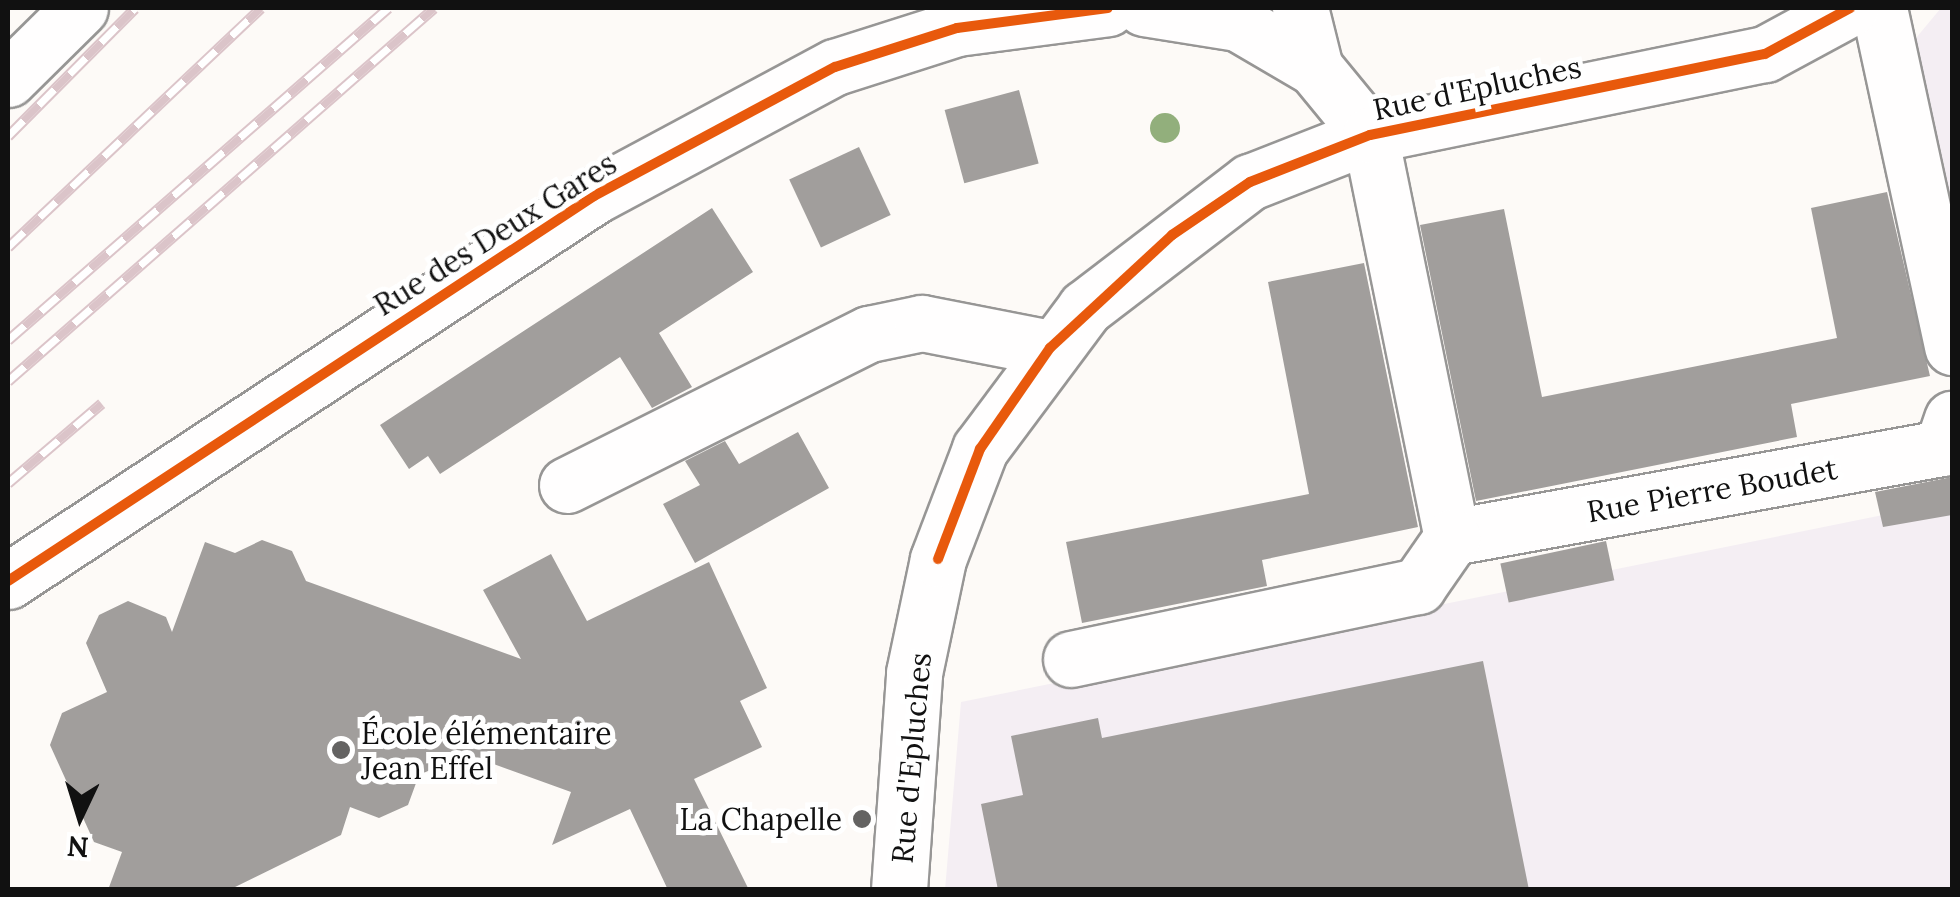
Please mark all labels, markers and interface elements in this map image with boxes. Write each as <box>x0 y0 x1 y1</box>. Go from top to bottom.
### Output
street label: Rue d'Epluches <box>1370 48 1584 128</box>
street label: Rue des Deux Gares <box>367 145 623 323</box>
street label: Rue Pierre Boudet <box>1584 450 1840 530</box>
street label: Rue d'Epluches <box>884 651 938 865</box>
place label: École élémentaire Jean Effel <box>361 715 612 786</box>
marker: École élémentaire Jean Effel <box>330 739 352 761</box>
north arrow <box>30 767 130 867</box>
place label: La Chapelle <box>679 801 842 837</box>
marker: La Chapelle <box>851 808 873 830</box>
text: N <box>66 828 90 866</box>

